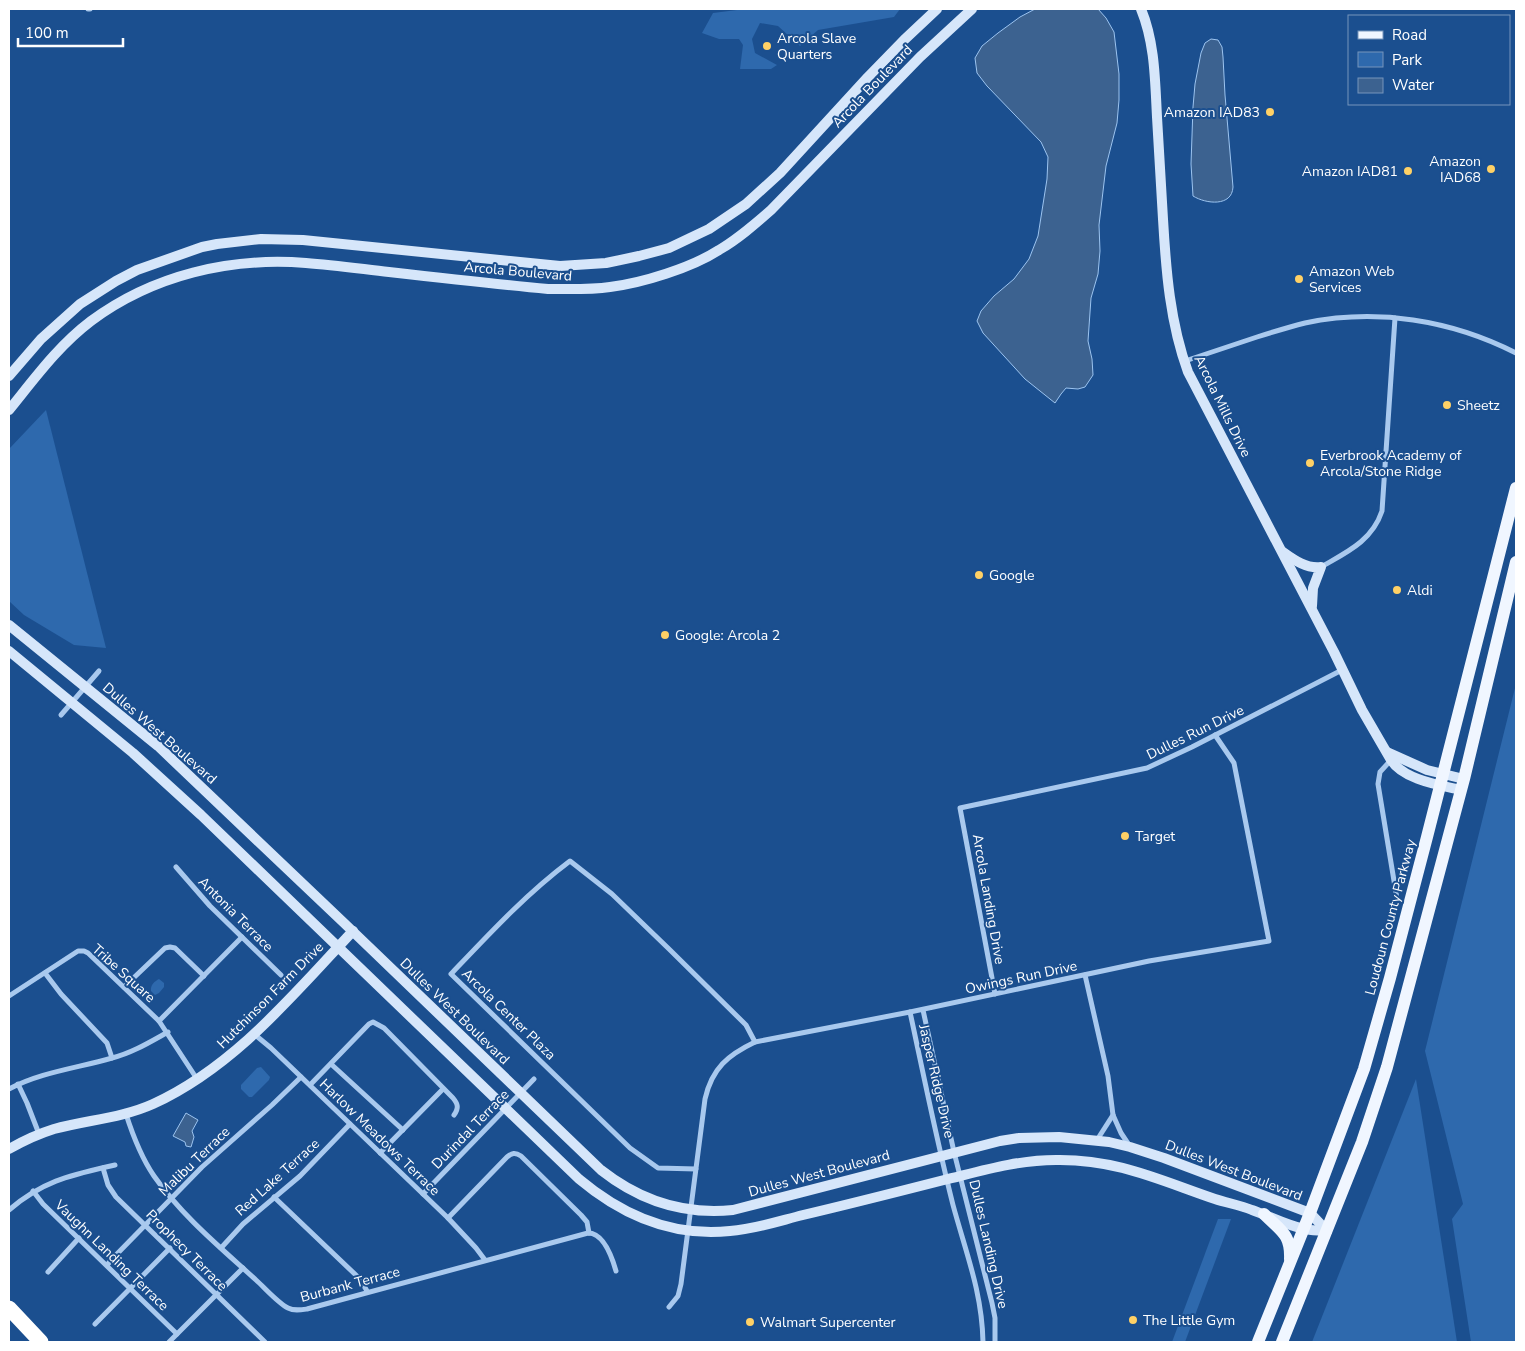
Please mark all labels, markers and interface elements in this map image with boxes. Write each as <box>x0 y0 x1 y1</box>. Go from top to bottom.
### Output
scale bar <box>18 15 122 47</box>
legend <box>1348 15 1510 105</box>
text: 100 m <box>25 23 69 43</box>
text: Road <box>1392 25 1427 45</box>
place label: Arcola Slave Quarters <box>777 29 856 64</box>
marker: Arcola Slave Quarters <box>761 40 773 52</box>
street label: Arcola Boulevard <box>828 41 917 132</box>
text: Park <box>1392 50 1422 70</box>
text: Water <box>1392 75 1435 95</box>
place label: Amazon IAD83 <box>1164 103 1260 122</box>
marker: Amazon IAD83 <box>1264 106 1276 118</box>
place label: Amazon IAD68 <box>1429 152 1481 187</box>
place label: Amazon IAD81 <box>1302 162 1398 181</box>
marker: Amazon IAD68 <box>1485 163 1497 175</box>
marker: Amazon IAD81 <box>1402 165 1414 177</box>
street label: Arcola Boulevard <box>463 257 573 286</box>
place label: Amazon Web Services <box>1309 262 1395 297</box>
marker: Amazon Web Services <box>1293 273 1305 285</box>
street label: Arcola Mills Drive <box>1190 352 1256 460</box>
place label: Sheetz <box>1457 396 1500 415</box>
marker: Sheetz <box>1441 399 1453 411</box>
place label: Everbrook Academy of Arcola/Stone Ridge <box>1320 446 1462 481</box>
marker: Everbrook Academy of Arcola/Stone Ridge <box>1304 457 1316 469</box>
place label: Google <box>989 566 1034 585</box>
marker: Google <box>973 569 985 581</box>
place label: Aldi <box>1407 581 1433 600</box>
marker: Aldi <box>1391 584 1403 596</box>
place label: Google: Arcola 2 <box>675 626 780 645</box>
marker: Google: Arcola 2 <box>659 629 671 641</box>
street label: Dulles West Boulevard <box>99 678 221 788</box>
street label: Dulles Run Drive <box>1143 701 1247 764</box>
place label: Target <box>1135 827 1175 846</box>
marker: Target <box>1119 830 1131 842</box>
street label: Arcola Landing Drive <box>968 833 1009 966</box>
street label: Loudoun County Parkway <box>1361 836 1421 997</box>
street label: Antonia Terrace <box>194 873 277 956</box>
street label: Hutchinson Farm Drive <box>213 938 328 1053</box>
street label: Tribe Square <box>88 940 159 1007</box>
street label: Dulles West Boulevard <box>396 954 514 1069</box>
street label: Owings Run Drive <box>963 956 1079 999</box>
street label: Arcola Center Plaza <box>457 964 560 1064</box>
street label: Jasper Ridge Drive <box>914 1021 959 1140</box>
street label: Harlow Meadows Terrace <box>315 1075 444 1200</box>
street label: Durindal Terrace <box>427 1085 513 1173</box>
street label: Malibu Terrace <box>155 1122 234 1200</box>
street label: Red Lake Terrace <box>231 1134 324 1220</box>
street label: Dulles West Boulevard <box>1162 1136 1305 1205</box>
street label: Dulles West Boulevard <box>746 1145 892 1201</box>
street label: Dulles Landing Drive <box>964 1178 1013 1310</box>
street label: Vaughn Landing Terrace <box>50 1195 173 1315</box>
street label: Prophecy Terrace <box>142 1205 232 1295</box>
street label: Burbank Terrace <box>298 1262 402 1307</box>
place label: The Little Gym <box>1143 1311 1235 1330</box>
place label: Walmart Supercenter <box>760 1313 896 1332</box>
marker: The Little Gym <box>1127 1314 1139 1326</box>
marker: Walmart Supercenter <box>744 1316 756 1328</box>

